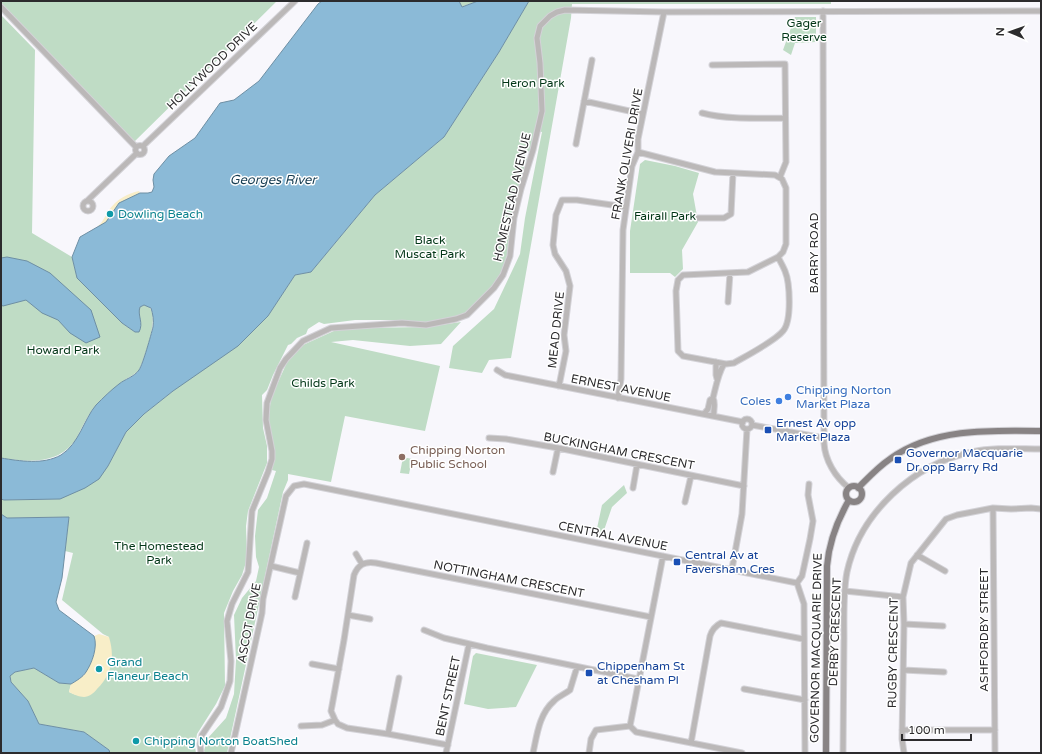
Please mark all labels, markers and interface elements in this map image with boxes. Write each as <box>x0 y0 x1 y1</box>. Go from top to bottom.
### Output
north arrow <box>990 12 1030 52</box>
park label: Gager Reserve <box>781 16 827 44</box>
street label: HOLLYWOOD DRIVE <box>164 19 260 113</box>
text: N <box>994 27 1007 36</box>
park label: Heron Park <box>501 76 565 90</box>
street label: FRANK OLIVERI DRIVE <box>608 87 646 221</box>
street label: HOMESTEAD AVENUE <box>490 131 534 263</box>
water label: Georges River <box>230 172 318 188</box>
place label: Dowling Beach <box>118 207 203 221</box>
marker: Dowling Beach <box>105 209 115 219</box>
park label: Fairall Park <box>634 209 697 223</box>
street label: BARRY ROAD <box>807 212 821 294</box>
park label: Black Muscat Park <box>395 233 466 261</box>
street label: MEAD DRIVE <box>545 290 567 369</box>
park label: Howard Park <box>26 343 100 357</box>
street label: ERNEST AVENUE <box>570 371 673 405</box>
park label: Childs Park <box>291 376 355 390</box>
place label: Chipping Norton Market Plaza <box>796 383 891 411</box>
marker: Chipping Norton Market Plaza <box>783 392 793 402</box>
place label: Coles <box>740 394 771 408</box>
marker: Coles <box>774 396 784 406</box>
place label: Ernest Av opp Market Plaza <box>776 416 856 444</box>
marker: Ernest Av opp Market Plaza <box>763 425 773 435</box>
street label: BUCKINGHAM CRESCENT <box>542 429 696 473</box>
place label: Chipping Norton Public School <box>410 443 505 471</box>
place label: Governor Macquarie Dr opp Barry Rd <box>906 446 1023 474</box>
marker: Chipping Norton Public School <box>397 452 407 462</box>
marker: Governor Macquarie Dr opp Barry Rd <box>893 455 903 465</box>
street label: CENTRAL AVENUE <box>557 519 669 554</box>
park label: The Homestead Park <box>114 539 204 567</box>
place label: Central Av at Faversham Cres <box>685 548 775 576</box>
street label: GOVERNOR MACQUARIE DRIVE <box>807 553 825 743</box>
street label: NOTTINGHAM CRESCENT <box>432 557 586 601</box>
marker: Central Av at Faversham Cres <box>672 557 682 567</box>
street label: ASHFORDBY STREET <box>977 567 991 692</box>
street label: DERBY CRESCENT <box>826 577 844 687</box>
street label: ASCOT DRIVE <box>234 581 264 664</box>
street label: RUGBY CRESCENT <box>885 597 901 708</box>
street label: BENT STREET <box>433 654 463 737</box>
place label: Grand Flaneur Beach <box>107 655 189 683</box>
place label: Chippenham St at Chesham Pl <box>597 659 685 687</box>
marker: Grand Flaneur Beach <box>94 664 104 674</box>
marker: Chippenham St at Chesham Pl <box>584 668 594 678</box>
scale bar <box>902 716 971 742</box>
text: 100 m <box>908 723 945 737</box>
place label: Chipping Norton BoatShed <box>144 734 298 748</box>
marker: Chipping Norton BoatShed <box>131 736 141 746</box>

